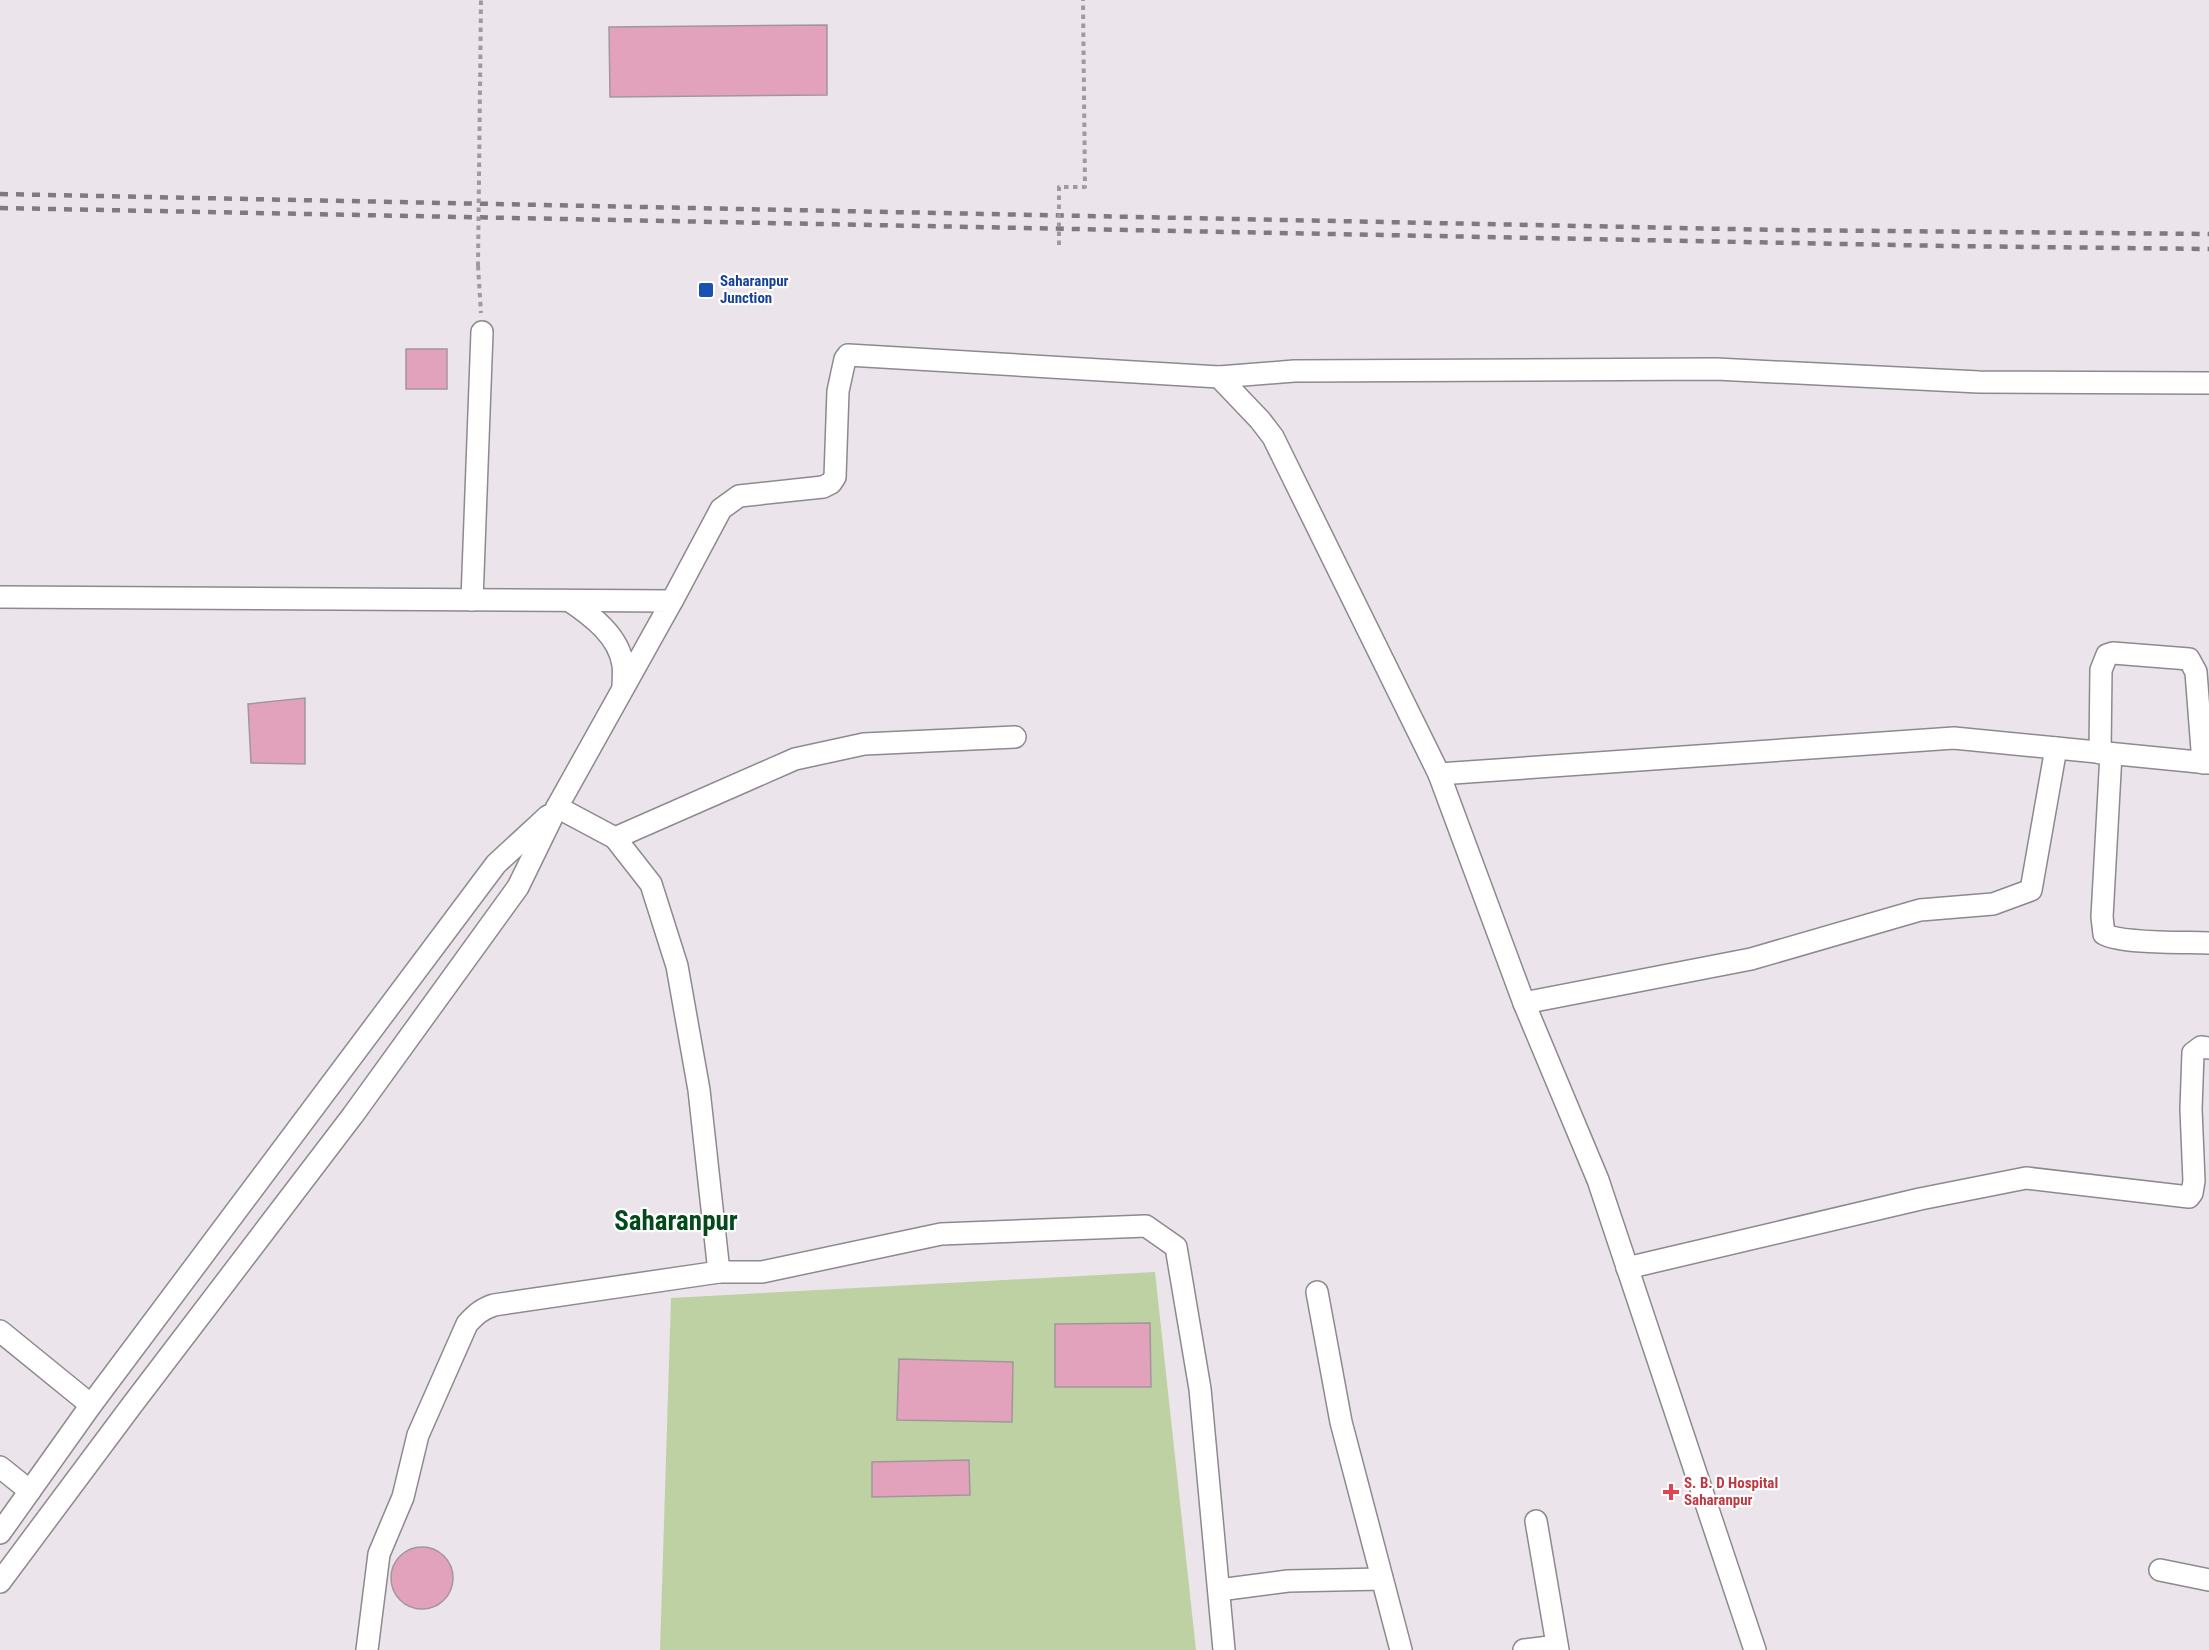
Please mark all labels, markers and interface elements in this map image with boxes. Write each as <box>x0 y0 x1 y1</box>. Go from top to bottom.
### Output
place label: Saharanpur Junction <box>720 272 789 307</box>
marker: Saharanpur Junction <box>697 281 715 299</box>
district label: Saharanpur <box>614 1205 738 1237</box>
place label: S. B. D Hospital Saharanpur <box>1684 1474 1778 1509</box>
marker: S. B. D Hospital Saharanpur <box>1662 1483 1680 1501</box>

